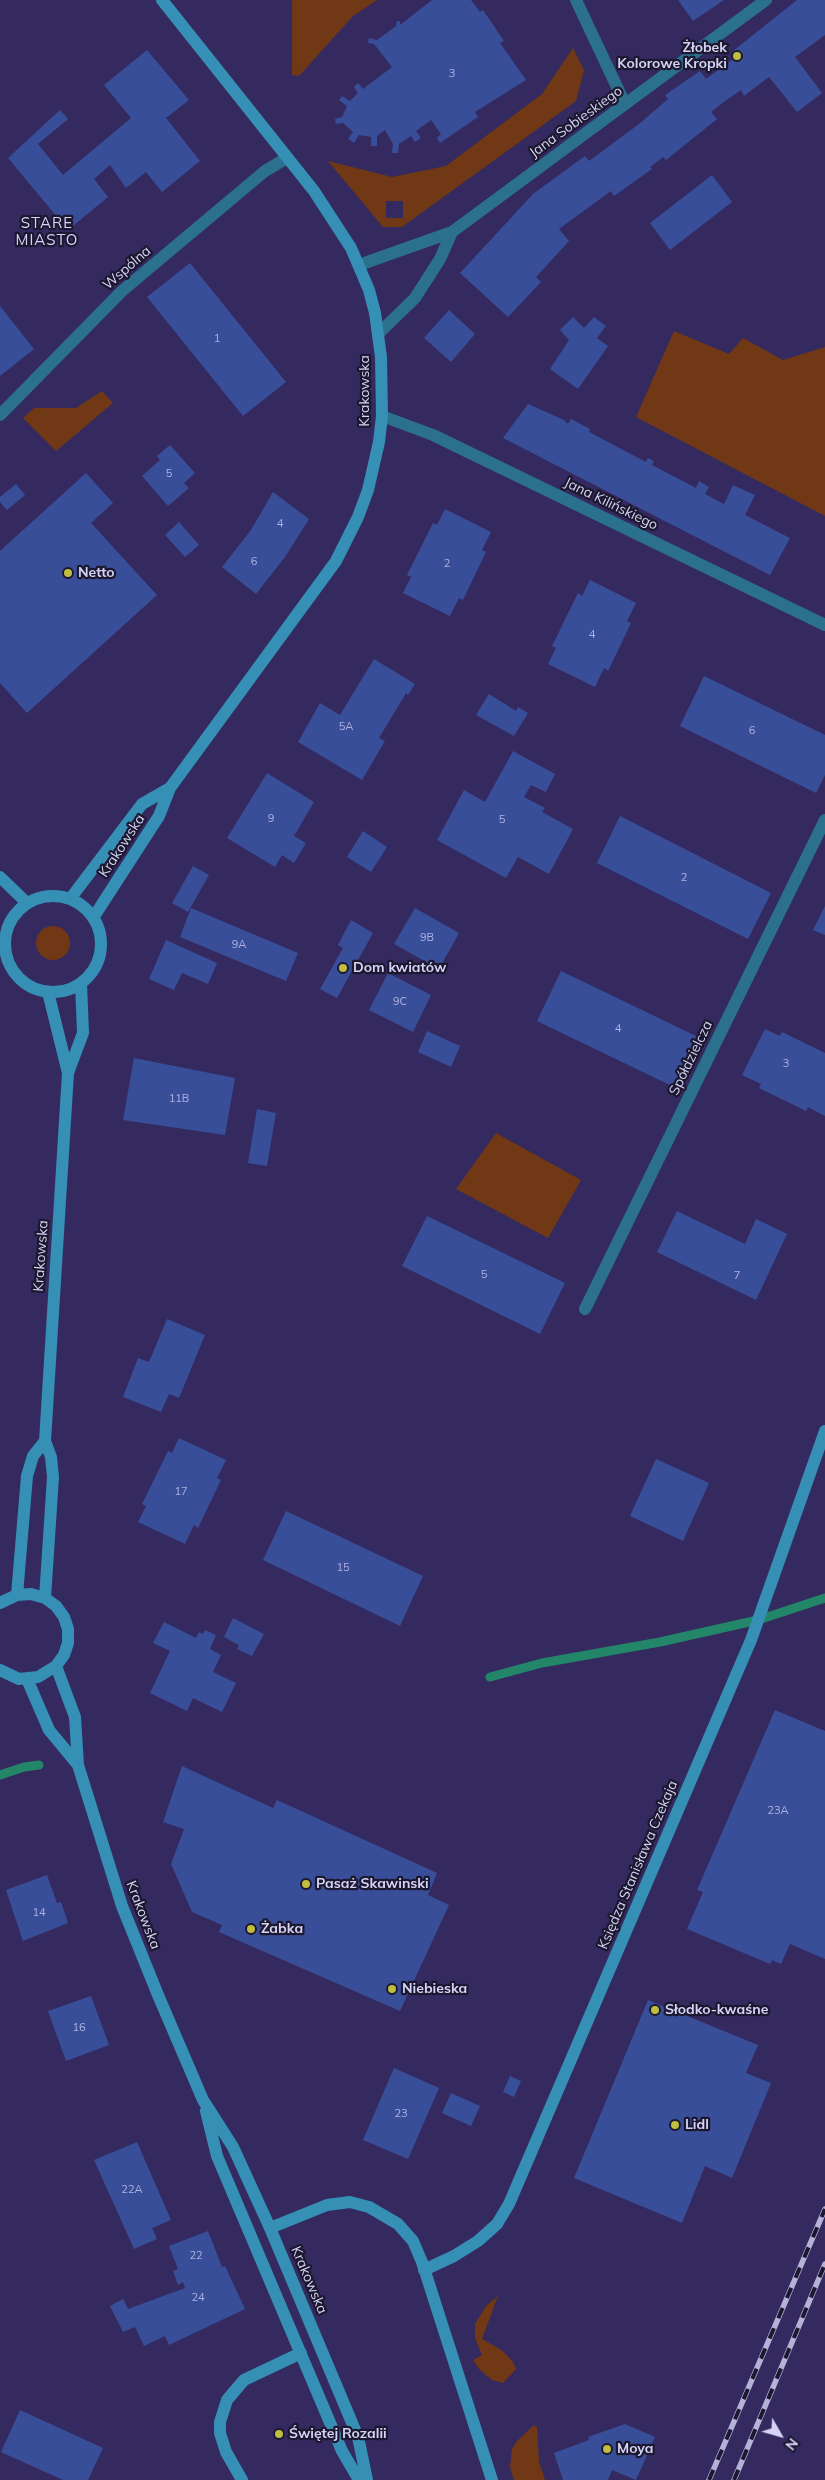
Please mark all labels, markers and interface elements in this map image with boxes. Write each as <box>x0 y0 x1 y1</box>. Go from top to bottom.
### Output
place label: Żłobek Kolorowe Kropki <box>617 40 727 72</box>
marker: Żłobek Kolorowe Kropki <box>731 50 743 62</box>
house number: 3 <box>449 67 455 81</box>
street label: Jana Sobieskiego <box>526 83 626 161</box>
district label: STARE MIASTO <box>15 214 79 249</box>
street label: Wspólna <box>100 243 154 293</box>
house number: 1 <box>214 332 220 346</box>
street label: Krakowska <box>357 355 373 427</box>
house number: 5 <box>166 467 172 481</box>
street label: Jana Kilińskiego <box>562 474 660 534</box>
house number: 4 <box>277 517 283 531</box>
house number: 6 <box>251 555 257 569</box>
house number: 2 <box>444 557 450 571</box>
place label: Netto <box>78 565 115 581</box>
marker: Netto <box>62 567 74 579</box>
house number: 4 <box>589 628 595 642</box>
house number: 5A <box>339 720 353 734</box>
house number: 6 <box>749 724 755 738</box>
street label: Krakowska <box>95 811 149 881</box>
house number: 9 <box>268 812 274 826</box>
house number: 5 <box>499 813 505 827</box>
house number: 2 <box>681 871 687 885</box>
house number: 9B <box>420 931 434 945</box>
house number: 9A <box>232 938 246 952</box>
place label: Dom kwiatów <box>353 960 446 976</box>
marker: Dom kwiatów <box>337 962 349 974</box>
house number: 9C <box>393 995 407 1009</box>
street label: Spółdzielcza <box>666 1018 716 1098</box>
house number: 4 <box>615 1022 621 1036</box>
house number: 3 <box>783 1057 789 1071</box>
house number: 11B <box>169 1092 189 1106</box>
street label: Krakowska <box>30 1220 52 1292</box>
house number: 5 <box>481 1268 487 1282</box>
house number: 7 <box>734 1269 740 1283</box>
house number: 17 <box>174 1485 188 1499</box>
house number: 15 <box>336 1561 350 1575</box>
street label: Księdza Stanisława Czekaja <box>595 1778 681 1952</box>
house number: 23A <box>767 1804 789 1818</box>
place label: Pasaż Skawinski <box>316 1876 429 1892</box>
marker: Pasaż Skawinski <box>300 1878 312 1890</box>
street label: Krakowska <box>122 1879 164 1951</box>
house number: 14 <box>32 1906 46 1920</box>
place label: Żabka <box>261 1921 303 1937</box>
marker: Żabka <box>245 1923 257 1935</box>
place label: Niebieska <box>402 1981 467 1997</box>
marker: Niebieska <box>386 1983 398 1995</box>
place label: Słodko-kwaśne <box>665 2002 768 2018</box>
marker: Słodko-kwaśne <box>649 2004 661 2016</box>
house number: 16 <box>72 2021 86 2035</box>
house number: 23 <box>394 2107 408 2121</box>
place label: Lidl <box>685 2117 709 2133</box>
marker: Lidl <box>669 2119 681 2131</box>
house number: 22A <box>121 2183 143 2197</box>
street label: Krakowska <box>287 2244 331 2316</box>
house number: 22 <box>189 2249 203 2263</box>
house number: 24 <box>191 2291 205 2305</box>
north arrow <box>755 2410 805 2460</box>
place label: Świętej Rozalii <box>289 2426 387 2442</box>
marker: Świętej Rozalii <box>273 2428 285 2440</box>
text: N <box>781 2435 802 2454</box>
place label: Moya <box>617 2441 653 2457</box>
marker: Moya <box>601 2443 613 2455</box>

